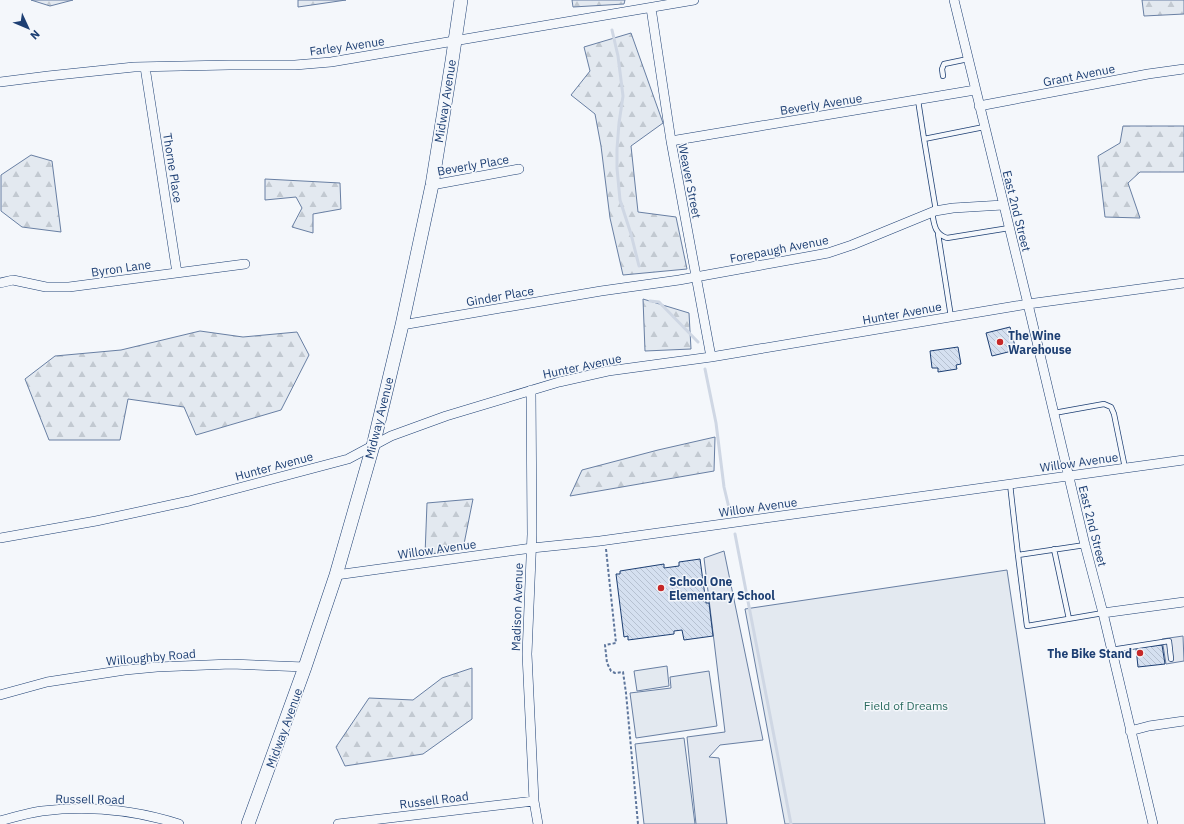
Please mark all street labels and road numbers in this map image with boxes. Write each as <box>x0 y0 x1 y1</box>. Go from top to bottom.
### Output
street label: Farley Avenue <box>308 33 386 59</box>
street label: Midway Avenue <box>431 58 459 144</box>
street label: Grant Avenue <box>1042 61 1117 89</box>
street label: Beverly Avenue <box>779 90 864 118</box>
street label: Thorne Place <box>160 132 186 204</box>
street label: Weaver Street <box>675 142 705 220</box>
street label: Beverly Place <box>436 151 510 179</box>
street label: East 2nd Street <box>1000 169 1034 253</box>
street label: Forepaugh Avenue <box>728 232 830 266</box>
street label: Byron Lane <box>90 256 152 280</box>
street label: Ginder Place <box>465 283 535 309</box>
street label: Hunter Avenue <box>861 299 943 327</box>
street label: Hunter Avenue <box>541 350 623 382</box>
street label: Midway Avenue <box>362 375 397 461</box>
street label: Hunter Avenue <box>233 448 315 484</box>
street label: Willow Avenue <box>1039 449 1120 475</box>
street label: East 2nd Street <box>1076 484 1110 568</box>
street label: Willow Avenue <box>718 494 799 520</box>
street label: Willow Avenue <box>397 536 478 562</box>
street label: Madison Avenue <box>508 562 526 651</box>
street label: Willoughby Road <box>105 646 197 668</box>
street label: Midway Avenue <box>263 686 306 770</box>
street label: Russell Road <box>399 788 469 812</box>
street label: Russell Road <box>55 791 125 807</box>

